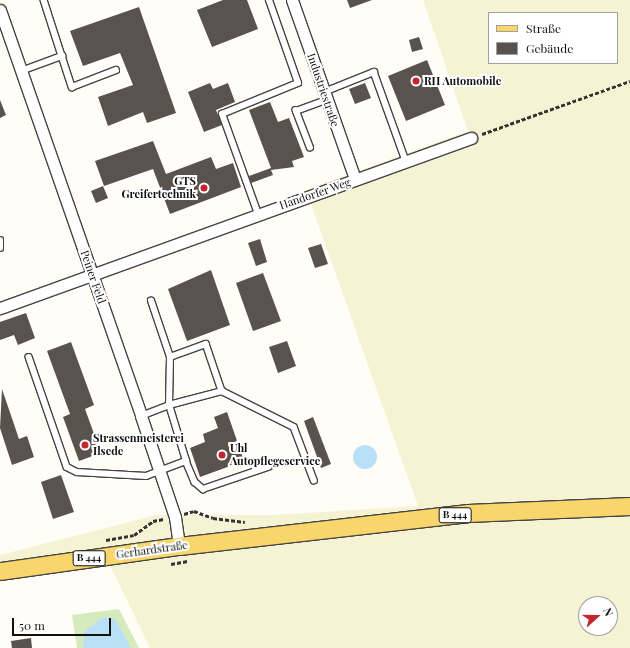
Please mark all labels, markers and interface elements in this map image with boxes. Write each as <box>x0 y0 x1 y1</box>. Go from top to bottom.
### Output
legend <box>488 12 618 64</box>
text: Straße <box>526 20 561 36</box>
text: Gebäude <box>526 40 573 56</box>
street label: Industriestraße <box>304 52 342 128</box>
place label: RH Automobile <box>424 74 502 88</box>
marker: RH Automobile <box>411 76 421 86</box>
place label: GTS Greifertechnik <box>121 175 196 201</box>
street label: Handorfer Weg <box>277 176 353 212</box>
marker: GTS Greifertechnik <box>199 183 209 193</box>
street label: Peiner Feld <box>78 248 108 306</box>
place label: Strassenmeisterei Ilsede <box>93 432 184 458</box>
marker: Strassenmeisterei Ilsede <box>80 440 90 450</box>
place label: Uhl Autopflegeservice <box>230 442 320 468</box>
marker: Uhl Autopflegeservice <box>217 450 227 460</box>
road number: B 444 <box>438 507 472 523</box>
street label: Gerhardstraße <box>115 538 189 562</box>
road number: B 444 <box>72 550 106 566</box>
north arrow <box>578 596 618 636</box>
text: N <box>600 605 617 618</box>
scale bar <box>14 610 113 636</box>
text: 50 m <box>19 617 45 633</box>

